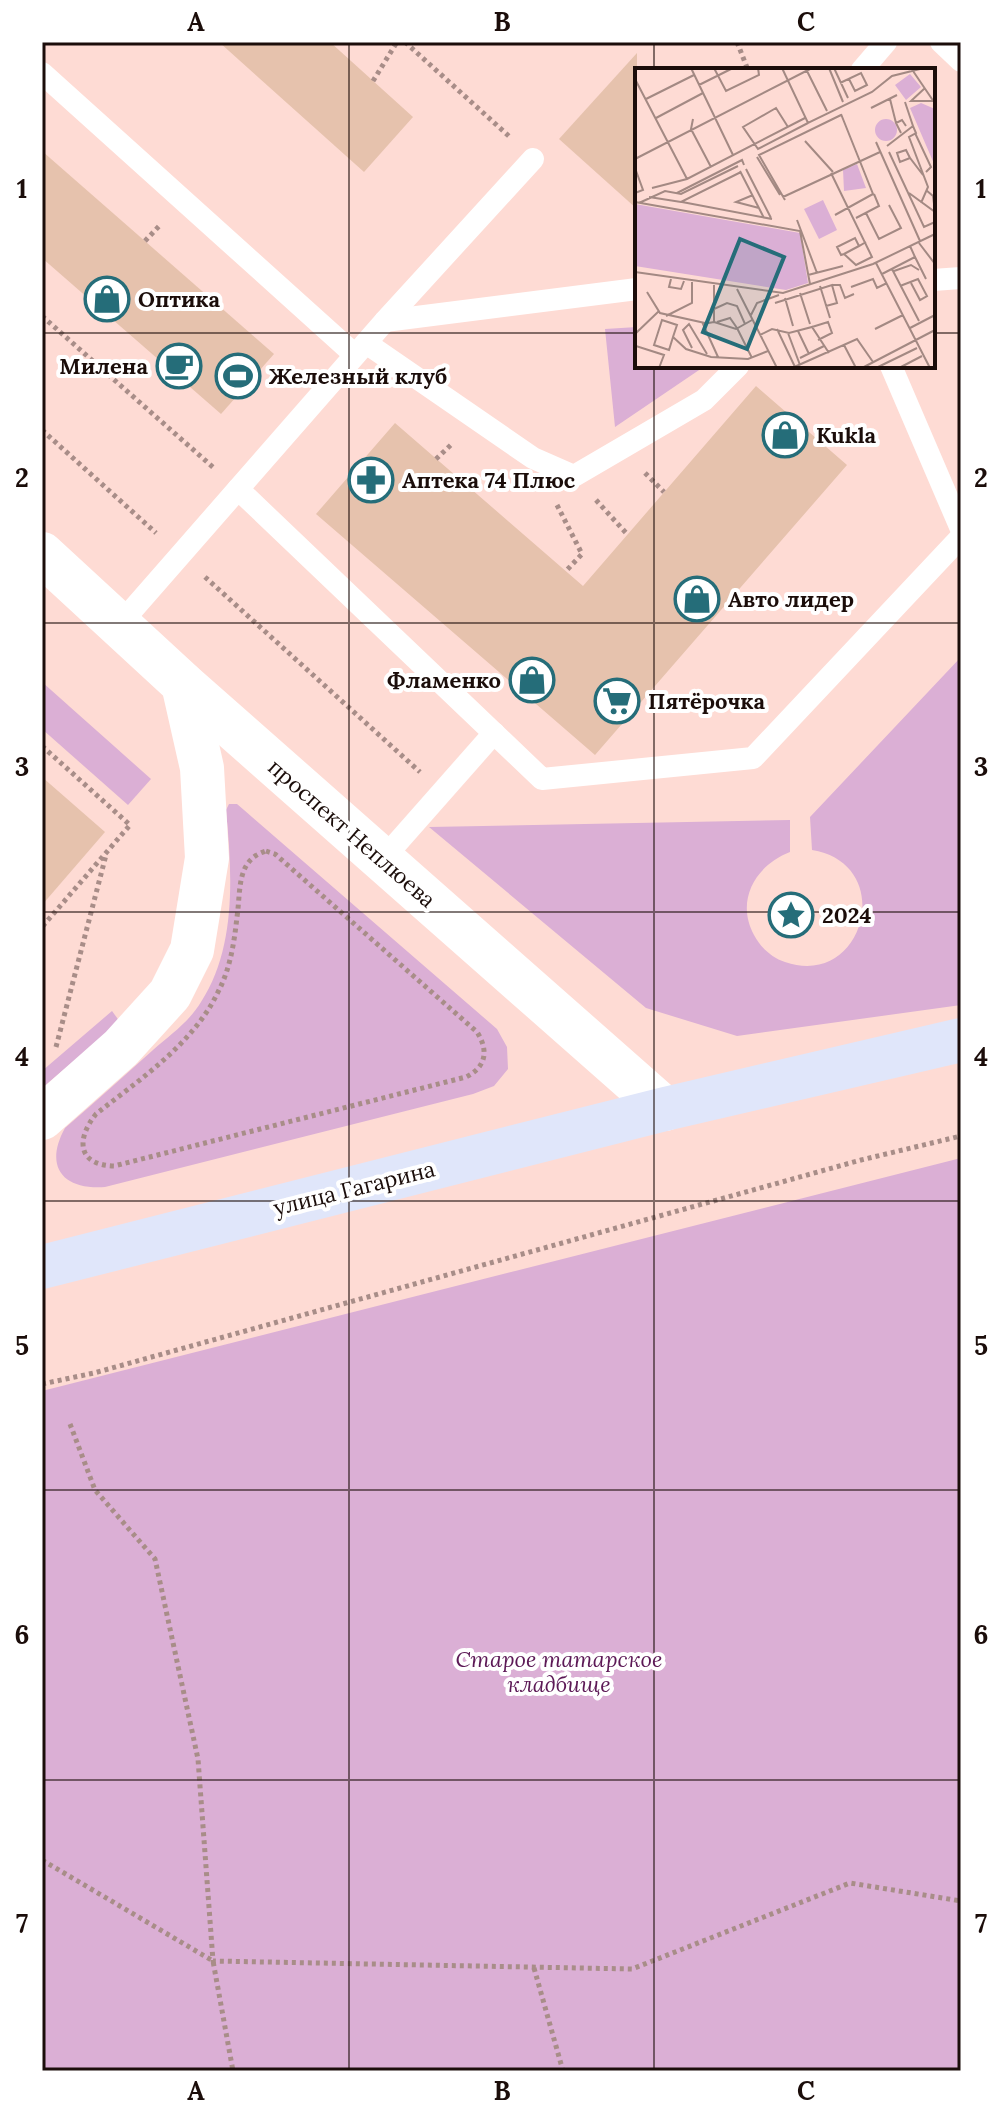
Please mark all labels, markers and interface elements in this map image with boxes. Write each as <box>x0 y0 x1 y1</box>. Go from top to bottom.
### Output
text: A <box>187 5 205 38</box>
text: B <box>493 5 511 38</box>
text: C <box>797 5 815 38</box>
inset map <box>635 68 935 368</box>
text: 1 <box>17 172 27 205</box>
text: 1 <box>976 172 986 205</box>
shop icon: Оптика <box>83 275 131 323</box>
place label: Оптика <box>138 285 220 313</box>
cafe icon: Милена <box>155 342 203 390</box>
place label: Милена <box>59 352 148 380</box>
sports icon: Железный клуб <box>214 352 262 400</box>
place label: Железный клуб <box>269 362 447 390</box>
shop icon: Kukla <box>761 411 809 459</box>
place label: Kukla <box>816 421 877 449</box>
pharmacy icon: Аптека 74 Плюс <box>347 456 395 504</box>
text: 2 <box>15 461 29 494</box>
text: 2 <box>974 461 988 494</box>
place label: Аптека 74 Плюс <box>402 466 576 494</box>
shop icon: Авто лидер <box>673 575 721 623</box>
place label: Авто лидер <box>728 585 854 613</box>
shop icon: Фламенко <box>508 656 556 704</box>
place label: Фламенко <box>387 666 501 694</box>
supermarket icon: Пятёрочка <box>593 677 641 725</box>
place label: Пятёрочка <box>648 687 766 715</box>
text: 3 <box>15 750 29 783</box>
text: 3 <box>974 750 988 783</box>
street label: проспект Неплюева <box>262 753 442 913</box>
place icon: 2024 <box>767 891 815 939</box>
place label: 2024 <box>822 901 871 929</box>
text: 4 <box>15 1040 29 1073</box>
text: 4 <box>974 1040 988 1073</box>
street label: улица Гагарина <box>270 1154 438 1222</box>
text: 5 <box>15 1329 29 1362</box>
text: 5 <box>974 1329 988 1362</box>
text: 6 <box>15 1618 29 1651</box>
text: 6 <box>974 1618 988 1651</box>
park label: Старое татарское кладбище <box>456 1645 662 1698</box>
text: 7 <box>16 1907 28 1940</box>
text: 7 <box>975 1907 987 1940</box>
text: A <box>187 2074 205 2107</box>
text: B <box>493 2074 511 2107</box>
text: C <box>797 2074 815 2107</box>

